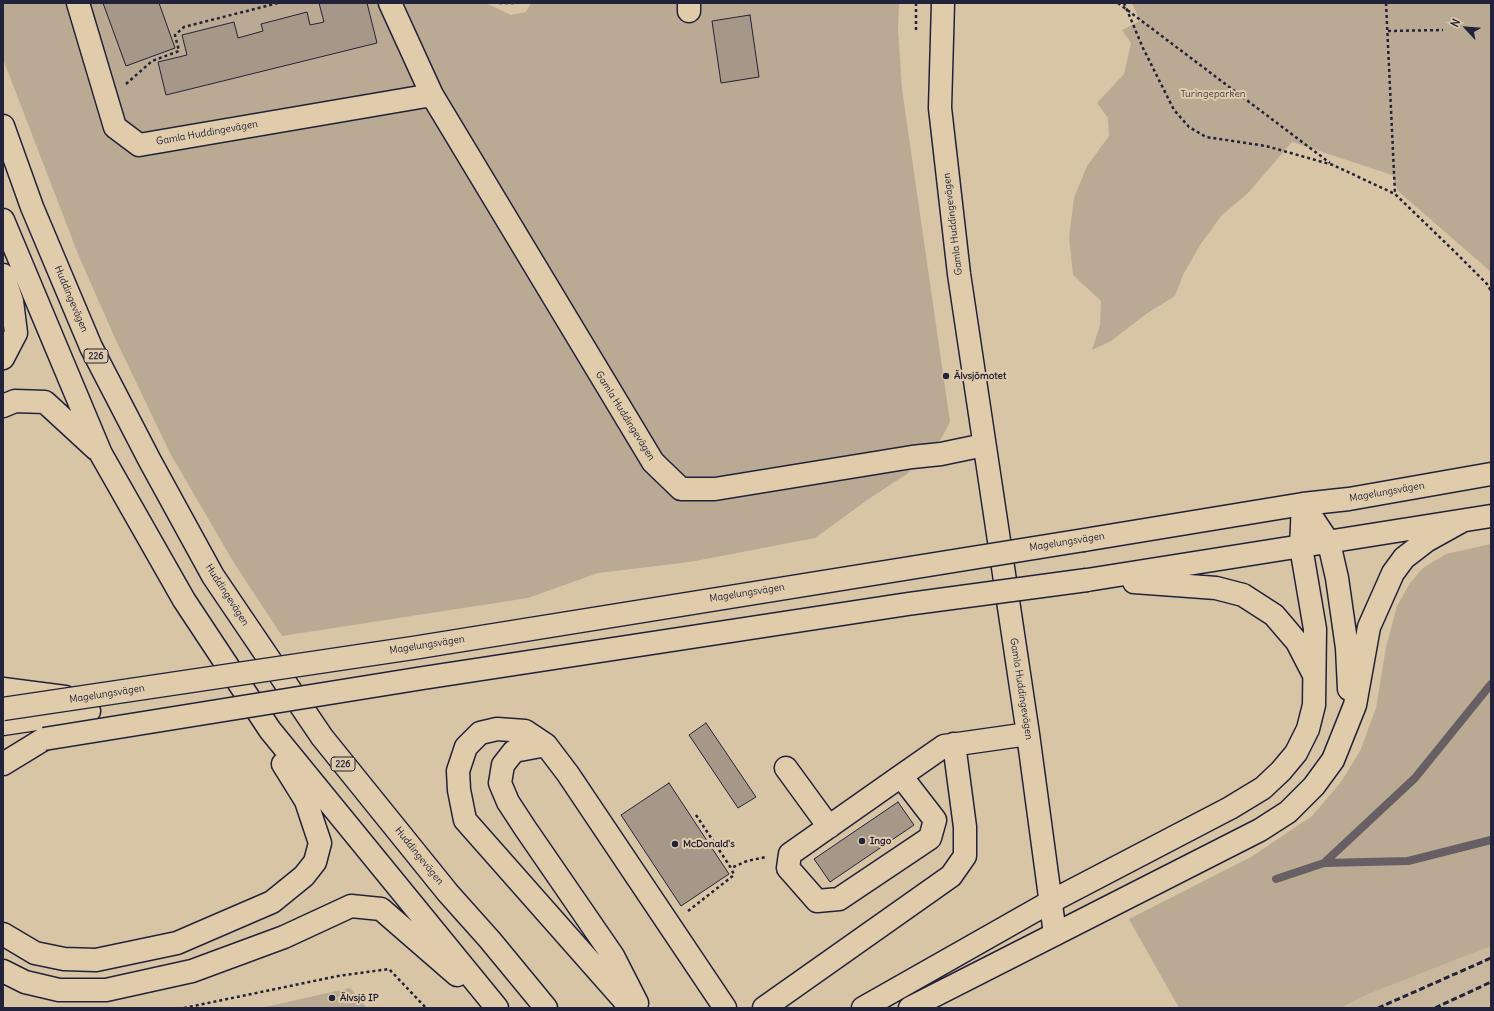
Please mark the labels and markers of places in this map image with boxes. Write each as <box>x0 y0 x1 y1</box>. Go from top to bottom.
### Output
place label: Älvsjömotet <box>954 370 1006 382</box>
marker: Älvsjömotet <box>941 371 951 381</box>
place label: Ingo <box>870 835 891 847</box>
marker: Ingo <box>857 836 867 846</box>
place label: McDonald's <box>683 838 735 850</box>
marker: McDonald's <box>670 839 680 849</box>
place label: Älvsjö IP <box>340 992 379 1004</box>
marker: Älvsjö IP <box>327 993 337 1003</box>

